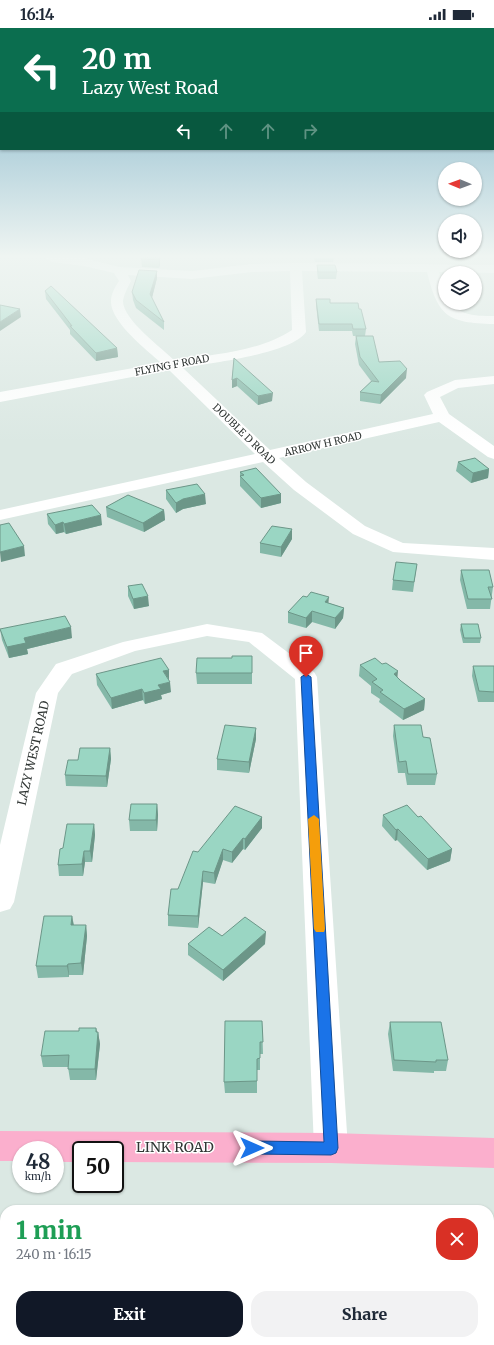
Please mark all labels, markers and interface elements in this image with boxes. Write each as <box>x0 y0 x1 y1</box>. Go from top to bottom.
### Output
text: 16:14 <box>20 5 54 24</box>
text: 20 m <box>82 41 151 77</box>
icon: left <box>16 44 68 96</box>
text: Lazy West Road <box>82 76 218 99</box>
icon: left <box>173 120 195 142</box>
icon: ahead <box>215 120 237 142</box>
icon: ahead <box>257 120 279 142</box>
icon: right <box>299 120 321 142</box>
north arrow <box>438 162 482 206</box>
map controls <box>438 162 482 310</box>
button: sound <box>438 214 482 258</box>
button: layers <box>438 266 482 310</box>
street label: FLYING F ROAD <box>133 351 211 379</box>
street label: DOUBLE D ROAD <box>210 401 278 468</box>
street label: ARROW H ROAD <box>282 429 363 459</box>
pin <box>289 636 323 677</box>
icon: arrive <box>295 642 317 664</box>
street label: LAZY WEST ROAD <box>14 699 52 807</box>
position arrow <box>231 1127 273 1169</box>
street label: LINK ROAD <box>136 1138 214 1156</box>
speed limit sign: 50 <box>72 1141 124 1193</box>
text: 48 <box>25 1149 51 1174</box>
text: km/h <box>25 1170 51 1183</box>
text: 1 min <box>16 1215 82 1246</box>
button: close <box>436 1218 478 1260</box>
text: 240 m · 16:15 <box>16 1246 92 1263</box>
button: Exit <box>16 1291 243 1337</box>
button: Share <box>251 1291 478 1337</box>

